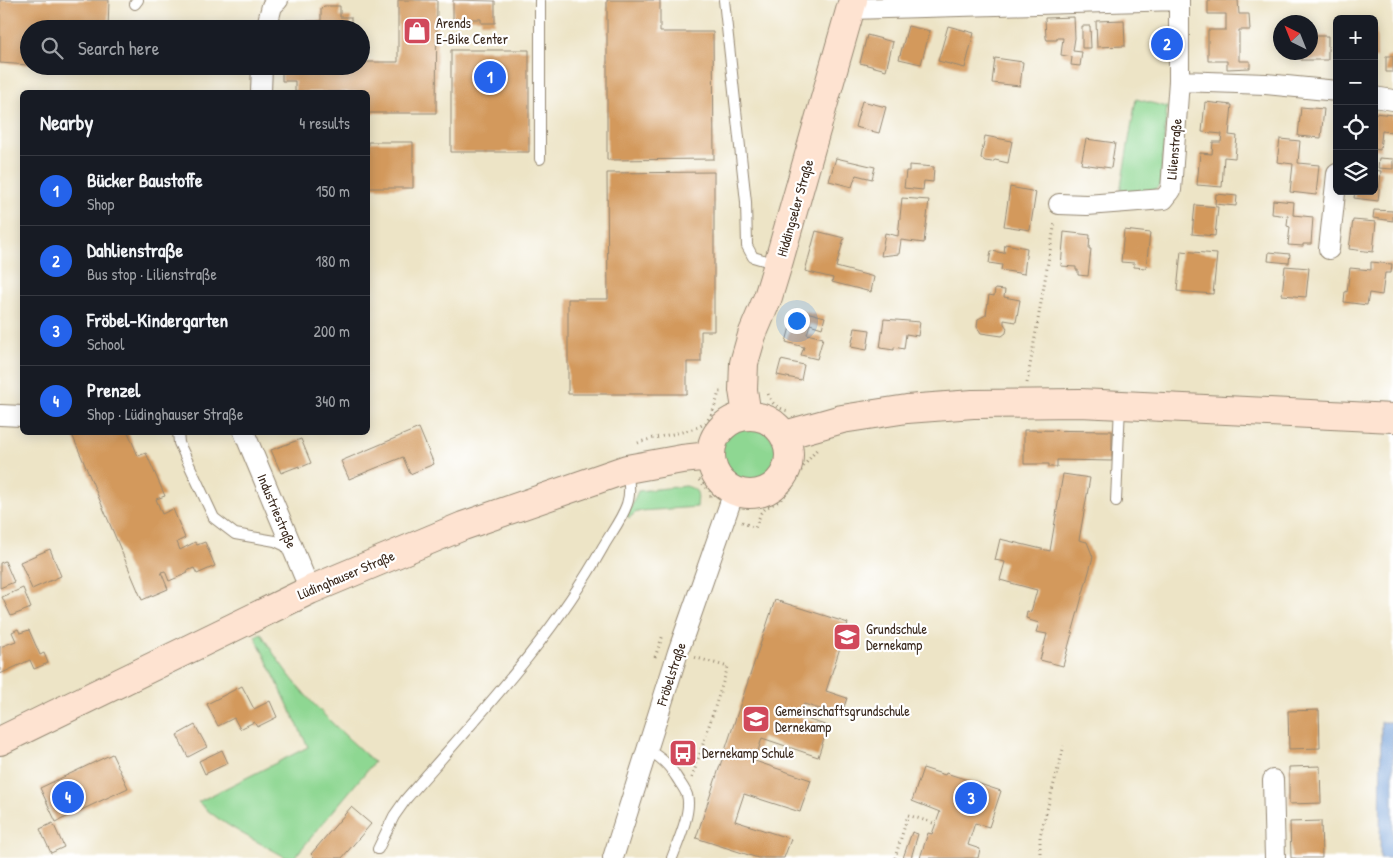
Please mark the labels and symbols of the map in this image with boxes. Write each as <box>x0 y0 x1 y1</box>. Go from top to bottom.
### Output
place label: Arends E-Bike Center <box>436 13 509 48</box>
north arrow <box>1273 15 1318 60</box>
shop icon: Arends E-Bike Center <box>402 16 432 46</box>
pin: 2 <box>1151 25 1183 63</box>
pin: 1 <box>474 58 506 96</box>
street label: Lilienstraße <box>1161 117 1187 180</box>
street label: Hiddingseler Straße <box>772 157 819 259</box>
your location <box>784 308 810 334</box>
street label: Industriestraße <box>252 471 302 552</box>
street label: Lüdinghauser Straße <box>294 545 398 604</box>
place label: Grundschule Dernekamp <box>866 619 928 655</box>
school or university icon: Grundschule Dernekamp <box>832 622 862 652</box>
street label: Fröbelstraße <box>651 639 691 709</box>
place label: Gemeinschaftsgrundschule Dernekamp <box>775 701 910 737</box>
school or university icon: Gemeinschaftsgrundschule Dernekamp <box>741 704 771 734</box>
bus stop icon: Dernekamp Schule <box>668 738 698 768</box>
place label: Dernekamp Schule <box>702 743 795 763</box>
pin: 4 <box>52 778 84 816</box>
pin: 3 <box>955 779 987 817</box>

